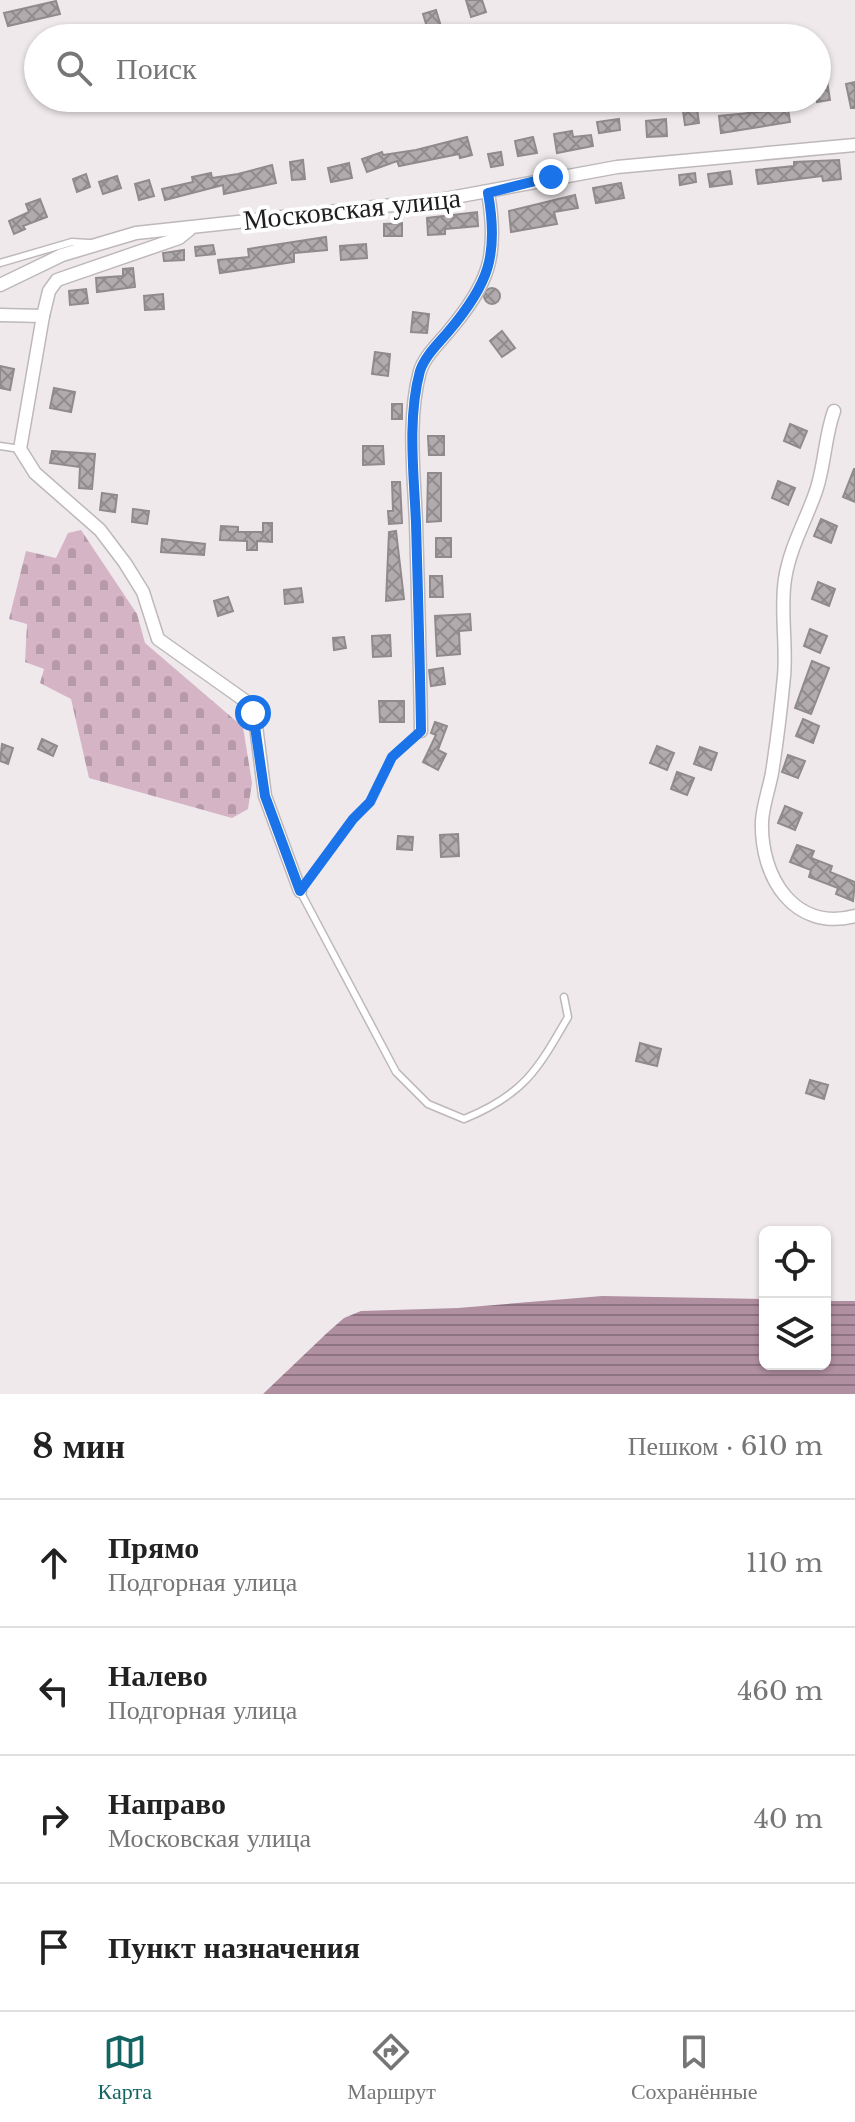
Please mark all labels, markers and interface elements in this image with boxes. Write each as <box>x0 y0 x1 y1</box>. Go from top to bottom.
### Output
search box <box>24 24 831 112</box>
icon: search <box>52 46 96 90</box>
text: Поиск <box>116 50 197 87</box>
route end <box>533 159 569 195</box>
street label: Московская улица <box>241 180 463 238</box>
route start <box>235 695 271 731</box>
map controls <box>759 1226 831 1370</box>
button: locate <box>759 1226 831 1298</box>
button: layers <box>759 1298 831 1370</box>
text: 8 мин <box>32 1425 125 1467</box>
text: Пешком · 610 m <box>628 1430 823 1462</box>
text: Прямо <box>108 1529 199 1566</box>
icon: ahead <box>32 1541 76 1585</box>
text: 110 m <box>746 1547 823 1579</box>
text: Подгорная улица <box>108 1566 297 1598</box>
text: Налево <box>108 1657 208 1694</box>
icon: left <box>32 1669 76 1713</box>
text: 460 m <box>737 1675 823 1707</box>
text: Подгорная улица <box>108 1694 297 1726</box>
text: Направо <box>108 1785 226 1822</box>
icon: right <box>32 1797 76 1841</box>
text: 40 m <box>754 1803 823 1835</box>
text: Московская улица <box>108 1822 311 1854</box>
icon: arrive <box>32 1925 76 1969</box>
text: Пункт назначения <box>108 1929 360 1966</box>
tab: Карта <box>98 2030 152 2105</box>
tab: Маршрут <box>347 2030 436 2105</box>
tab: Сохранённые <box>631 2030 757 2105</box>

